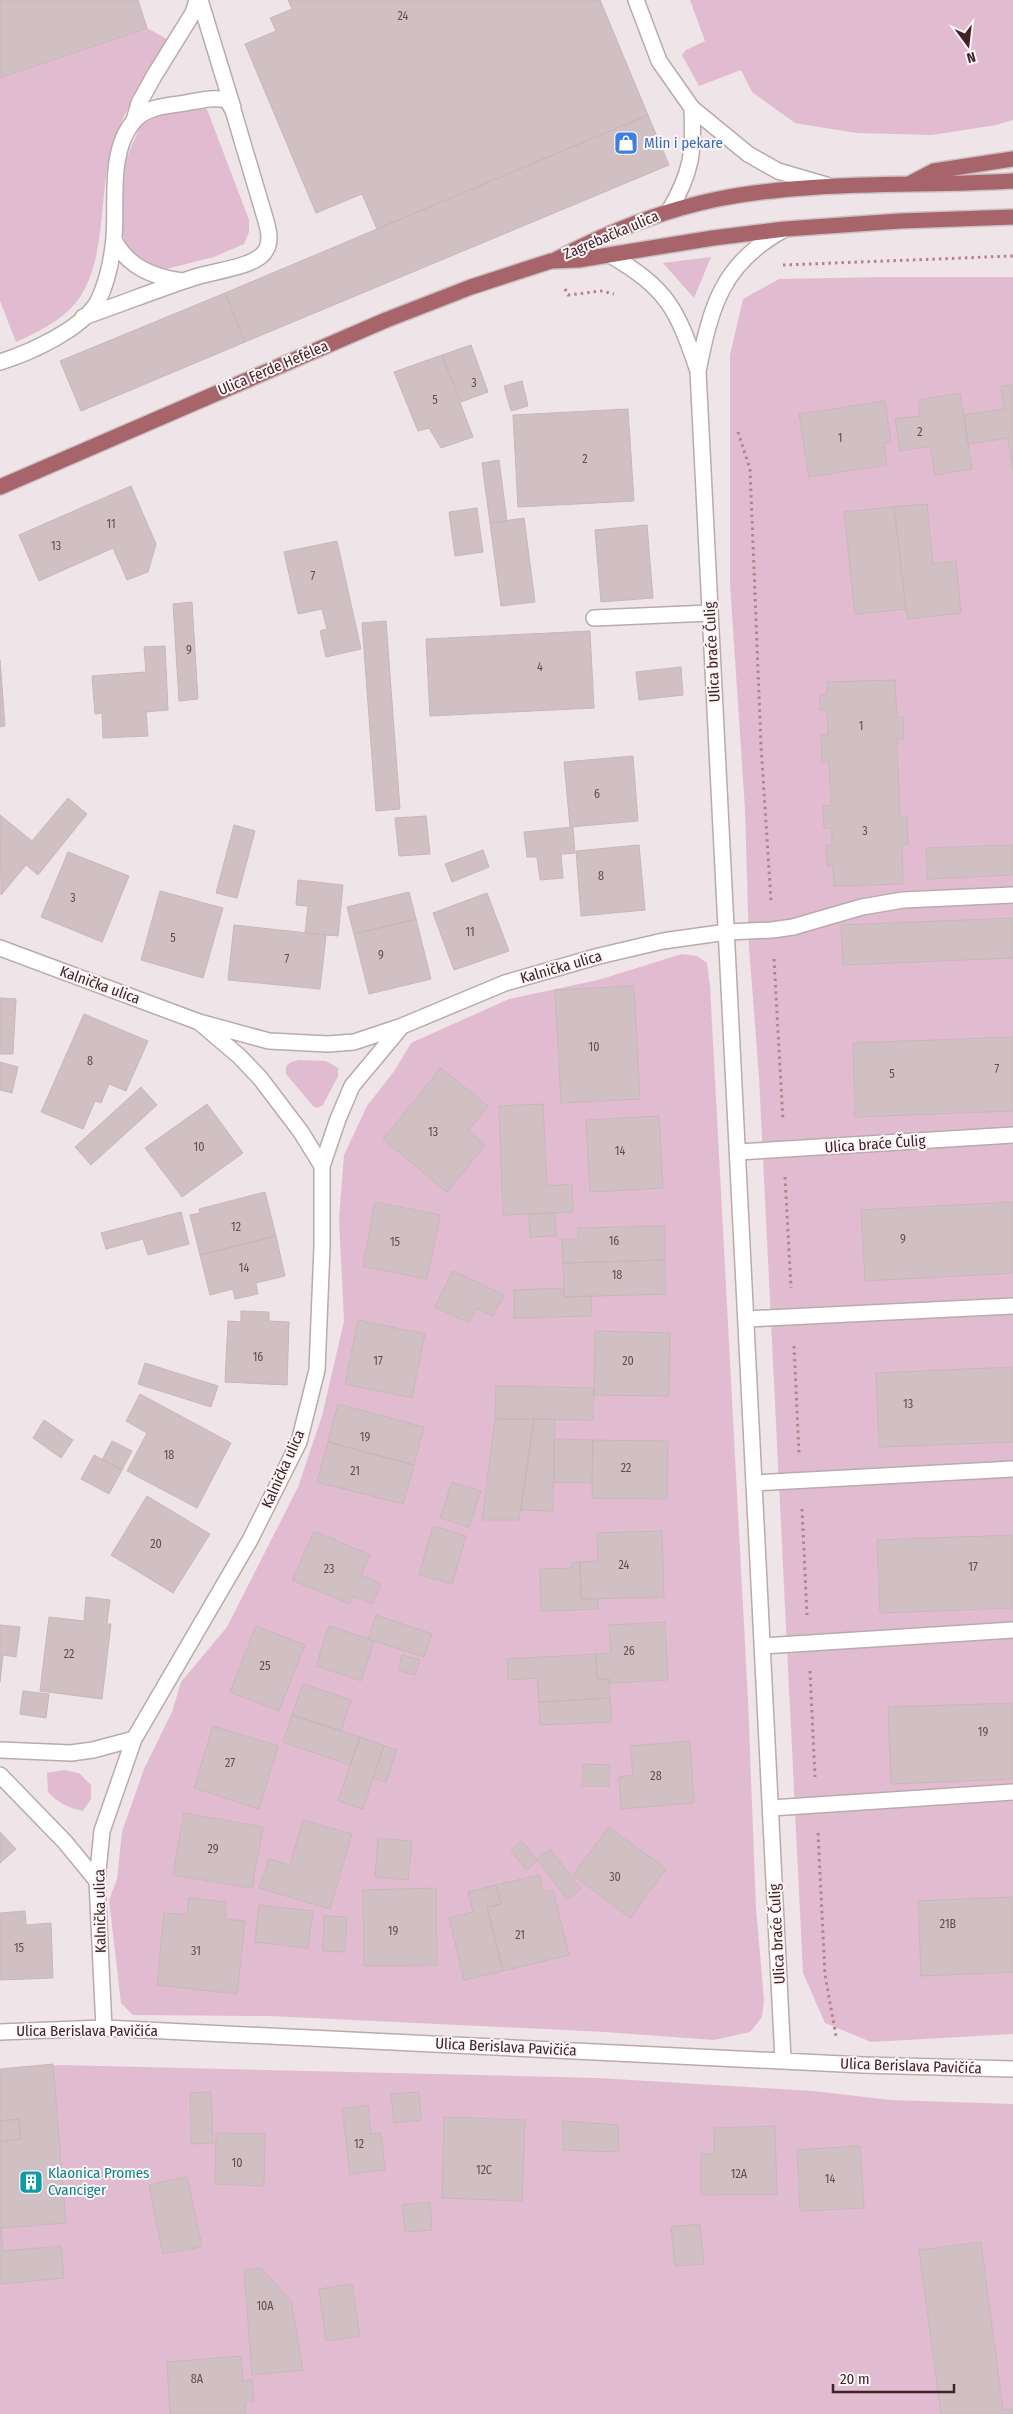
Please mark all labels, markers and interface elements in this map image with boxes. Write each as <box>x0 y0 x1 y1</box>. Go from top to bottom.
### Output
house number: 24 <box>398 9 409 23</box>
north arrow <box>943 20 993 70</box>
text: N <box>965 48 977 66</box>
shop icon: Mlin i pekare <box>613 130 639 156</box>
place label: Mlin i pekare <box>644 134 723 152</box>
street label: Zagrebačka ulica <box>561 207 661 263</box>
street label: Ulica Ferde Hefelea <box>215 337 331 399</box>
house number: 3 <box>471 376 477 390</box>
house number: 5 <box>432 393 438 407</box>
house number: 2 <box>917 425 923 439</box>
house number: 1 <box>838 431 842 445</box>
house number: 2 <box>582 452 588 466</box>
house number: 11 <box>106 517 116 531</box>
house number: 13 <box>51 539 61 553</box>
house number: 7 <box>311 569 316 583</box>
street label: Ulica braće Čulig <box>700 601 724 703</box>
house number: 9 <box>186 643 192 657</box>
house number: 4 <box>537 660 543 674</box>
house number: 1 <box>859 719 863 733</box>
house number: 6 <box>594 787 600 801</box>
house number: 3 <box>862 824 868 838</box>
house number: 8 <box>598 869 604 883</box>
house number: 3 <box>70 891 76 905</box>
house number: 11 <box>465 925 475 939</box>
house number: 5 <box>170 931 176 945</box>
street label: Kalnička ulica <box>518 947 604 987</box>
house number: 9 <box>378 948 384 962</box>
house number: 7 <box>285 952 290 966</box>
street label: Kalnička ulica <box>57 962 143 1008</box>
house number: 10 <box>589 1040 599 1054</box>
house number: 8 <box>87 1054 93 1068</box>
house number: 7 <box>995 1062 1000 1076</box>
house number: 5 <box>889 1067 895 1081</box>
house number: 13 <box>428 1125 438 1139</box>
street label: Ulica braće Čulig <box>824 1132 926 1156</box>
house number: 10 <box>194 1140 204 1154</box>
house number: 14 <box>615 1144 625 1158</box>
house number: 12 <box>231 1220 241 1234</box>
house number: 9 <box>900 1232 906 1246</box>
house number: 16 <box>609 1234 619 1248</box>
house number: 15 <box>390 1235 401 1249</box>
house number: 14 <box>239 1261 249 1275</box>
house number: 18 <box>612 1268 622 1282</box>
house number: 16 <box>253 1350 263 1364</box>
house number: 17 <box>373 1354 383 1368</box>
house number: 20 <box>622 1354 634 1368</box>
house number: 13 <box>903 1397 913 1411</box>
street label: Kalnička ulica <box>258 1427 308 1511</box>
house number: 19 <box>360 1430 370 1444</box>
house number: 18 <box>164 1448 174 1462</box>
house number: 22 <box>621 1461 631 1475</box>
house number: 21 <box>350 1464 360 1478</box>
house number: 20 <box>150 1537 162 1551</box>
house number: 24 <box>619 1558 630 1572</box>
house number: 17 <box>968 1560 978 1574</box>
house number: 23 <box>324 1562 334 1576</box>
house number: 26 <box>623 1644 635 1658</box>
house number: 22 <box>64 1647 74 1661</box>
house number: 25 <box>260 1659 271 1673</box>
house number: 19 <box>978 1725 988 1739</box>
house number: 27 <box>225 1756 235 1770</box>
house number: 28 <box>650 1769 662 1783</box>
house number: 29 <box>207 1842 219 1856</box>
street label: Kalnička ulica <box>90 1869 110 1953</box>
house number: 30 <box>609 1870 621 1884</box>
street label: Ulica braće Čulig <box>765 1883 789 1985</box>
house number: 21B <box>940 1917 957 1931</box>
house number: 19 <box>388 1924 398 1938</box>
house number: 21 <box>515 1928 525 1942</box>
house number: 15 <box>14 1941 25 1955</box>
house number: 31 <box>191 1944 201 1958</box>
street label: Ulica Berislava Pavičića <box>16 2022 158 2040</box>
street label: Ulica Berislava Pavičića <box>435 2034 577 2060</box>
street label: Ulica Berislava Pavičića <box>840 2055 982 2077</box>
house number: 12 <box>354 2137 364 2151</box>
house number: 10 <box>232 2156 242 2170</box>
house number: 12C <box>476 2163 492 2177</box>
place label: Klaonica Promes Cvanciger <box>48 2164 150 2199</box>
house number: 12A <box>731 2167 748 2181</box>
building icon: Klaonica Promes Cvanciger <box>18 2169 44 2195</box>
house number: 14 <box>825 2172 835 2186</box>
house number: 10A <box>256 2299 274 2313</box>
scale bar <box>833 2362 954 2394</box>
text: 20 m <box>840 2370 870 2388</box>
house number: 8A <box>191 2372 204 2386</box>

